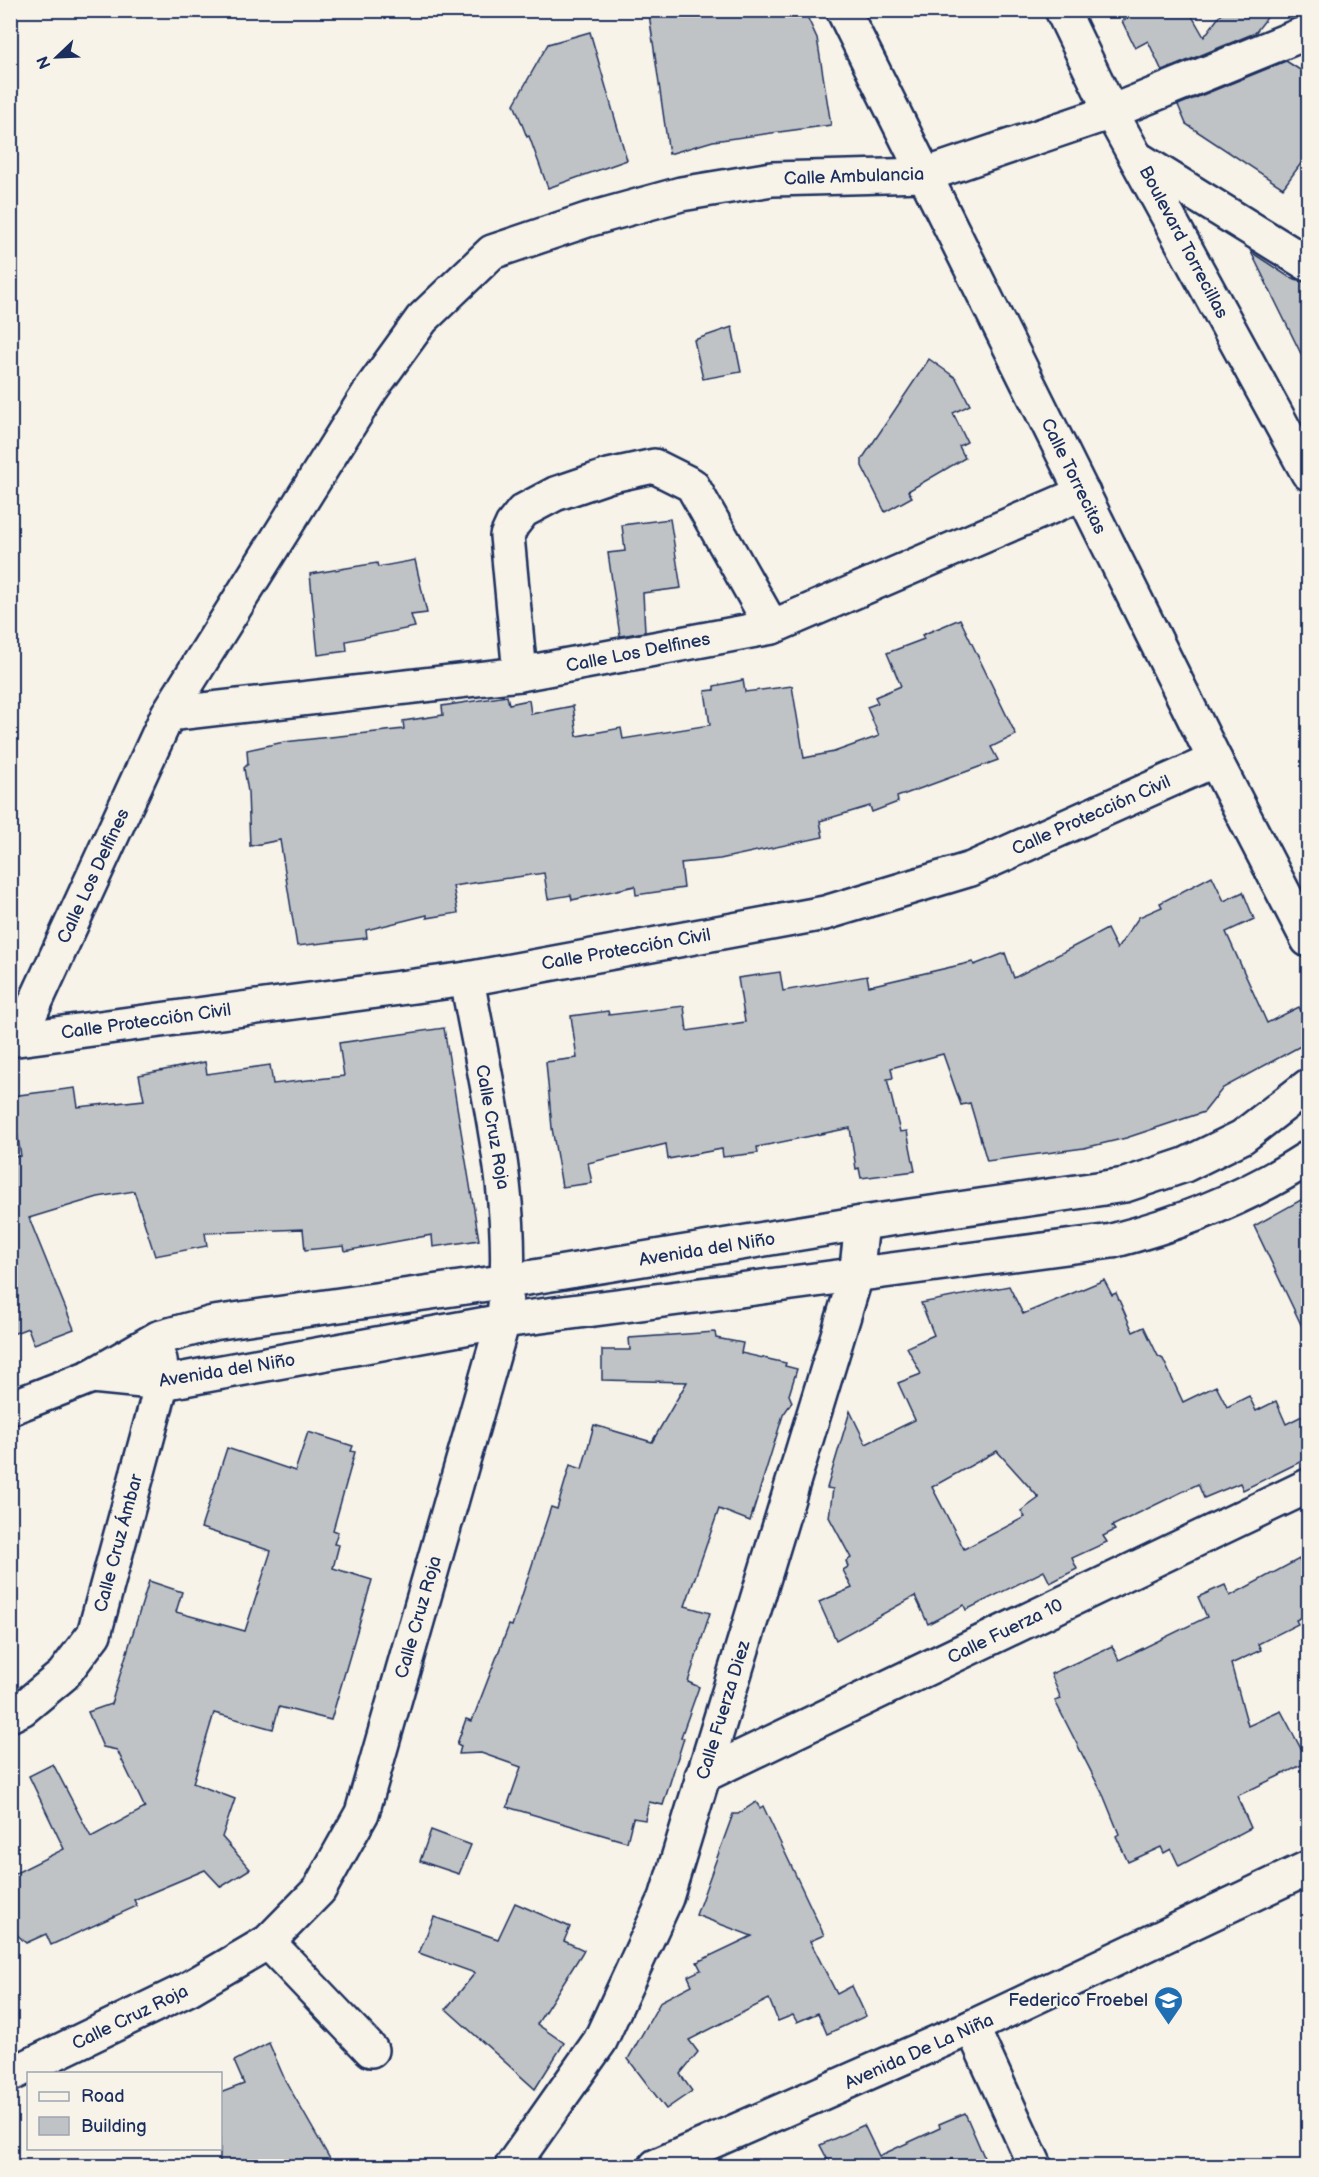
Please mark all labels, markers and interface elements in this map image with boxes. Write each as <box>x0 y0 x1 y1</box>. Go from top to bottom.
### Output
north arrow <box>27 27 87 87</box>
text: N <box>33 53 56 72</box>
street label: Boulevard Torrecillas <box>1134 162 1233 322</box>
street label: Calle Ambulancia <box>783 164 925 189</box>
street label: Calle Torrecitas <box>1036 415 1111 538</box>
street label: Calle Los Delfines <box>564 628 712 677</box>
street label: Calle Protección Civil <box>1009 771 1174 860</box>
street label: Calle Los Delfines <box>53 805 134 947</box>
street label: Calle Protección Civil <box>540 924 712 975</box>
street label: Calle Protección Civil <box>60 999 232 1044</box>
street label: Calle Cruz Roja <box>471 1063 514 1191</box>
street label: Avenida del Niño <box>638 1228 777 1271</box>
street label: Avenida del Niño <box>158 1349 297 1392</box>
street label: Calle Cruz Ámbar <box>88 1471 147 1615</box>
street label: Calle Cruz Roja <box>391 1554 446 1681</box>
street label: Calle Fuerza 10 <box>944 1595 1066 1668</box>
street label: Calle Fuerza Diez <box>692 1638 755 1782</box>
street label: Calle Cruz Roja <box>69 1980 192 2055</box>
school or university icon: Federico Froebel <box>1153 1984 1185 2026</box>
place label: Federico Froebel <box>1008 1990 1148 2011</box>
street label: Avenida De La Niña <box>842 2009 997 2094</box>
legend <box>27 2072 222 2150</box>
text: Road <box>81 2086 125 2107</box>
text: Building <box>81 2116 147 2137</box>

